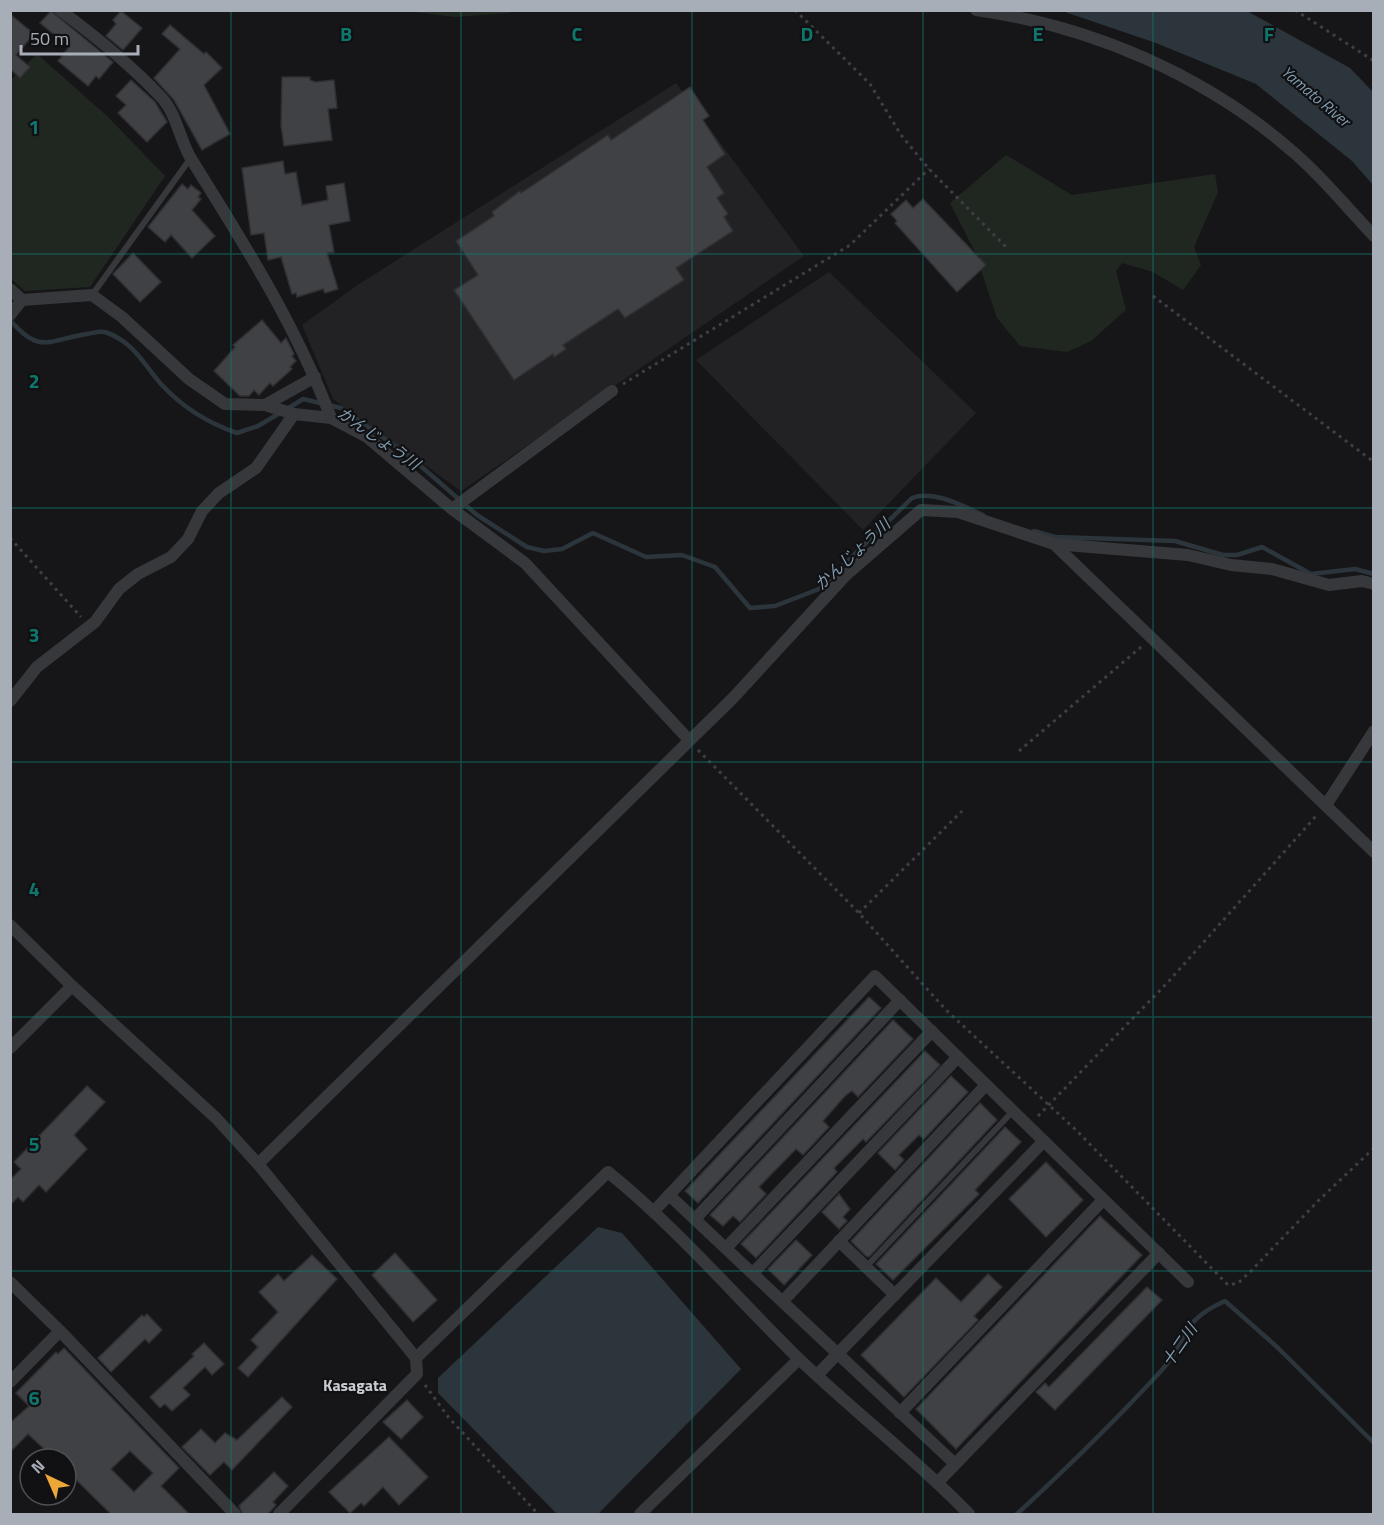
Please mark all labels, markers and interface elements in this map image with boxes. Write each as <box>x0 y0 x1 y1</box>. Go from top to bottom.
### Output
scale bar <box>21 18 138 56</box>
text: B <box>340 18 352 49</box>
text: C <box>572 18 583 49</box>
text: D <box>801 18 813 49</box>
text: E <box>1032 18 1044 49</box>
text: F <box>1264 18 1275 49</box>
text: 50 m <box>30 25 69 52</box>
water label: Yamato River <box>1276 60 1357 133</box>
text: 1 <box>28 111 40 142</box>
text: 2 <box>28 365 40 396</box>
water label: かんじょう川 <box>333 401 427 477</box>
water label: かんじょう川 <box>809 511 897 596</box>
text: 3 <box>28 619 40 650</box>
text: 4 <box>28 873 40 904</box>
text: 5 <box>28 1128 40 1159</box>
water label: 十二川 <box>1155 1317 1204 1372</box>
district label: Kasagata <box>323 1373 387 1397</box>
text: 6 <box>28 1382 40 1413</box>
north arrow <box>18 1447 78 1507</box>
text: N <box>25 1454 50 1479</box>

